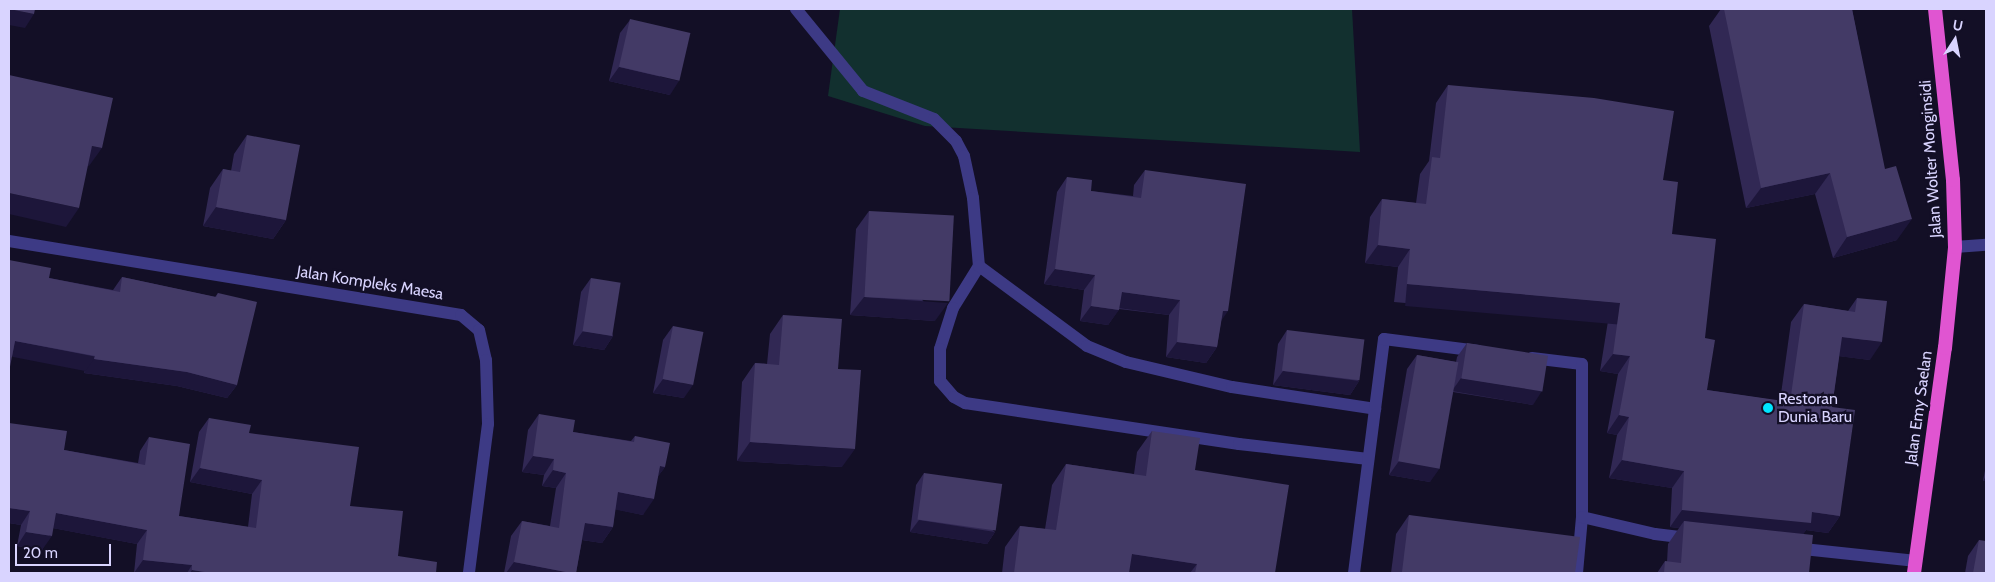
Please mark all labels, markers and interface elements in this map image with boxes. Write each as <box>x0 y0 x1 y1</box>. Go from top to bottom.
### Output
north arrow <box>1930 15 1980 65</box>
text: U <box>1951 15 1965 35</box>
street label: Jalan Wolter Monginsidi <box>1916 79 1946 239</box>
street label: Jalan Kompleks Maesa <box>295 262 445 304</box>
street label: Jalan Emy Saelan <box>1901 350 1937 466</box>
place label: Restoran Dunia Baru <box>1778 389 1852 427</box>
marker: Restoran Dunia Baru <box>1762 402 1774 414</box>
scale bar <box>18 534 114 566</box>
text: 20 m <box>23 544 58 562</box>

